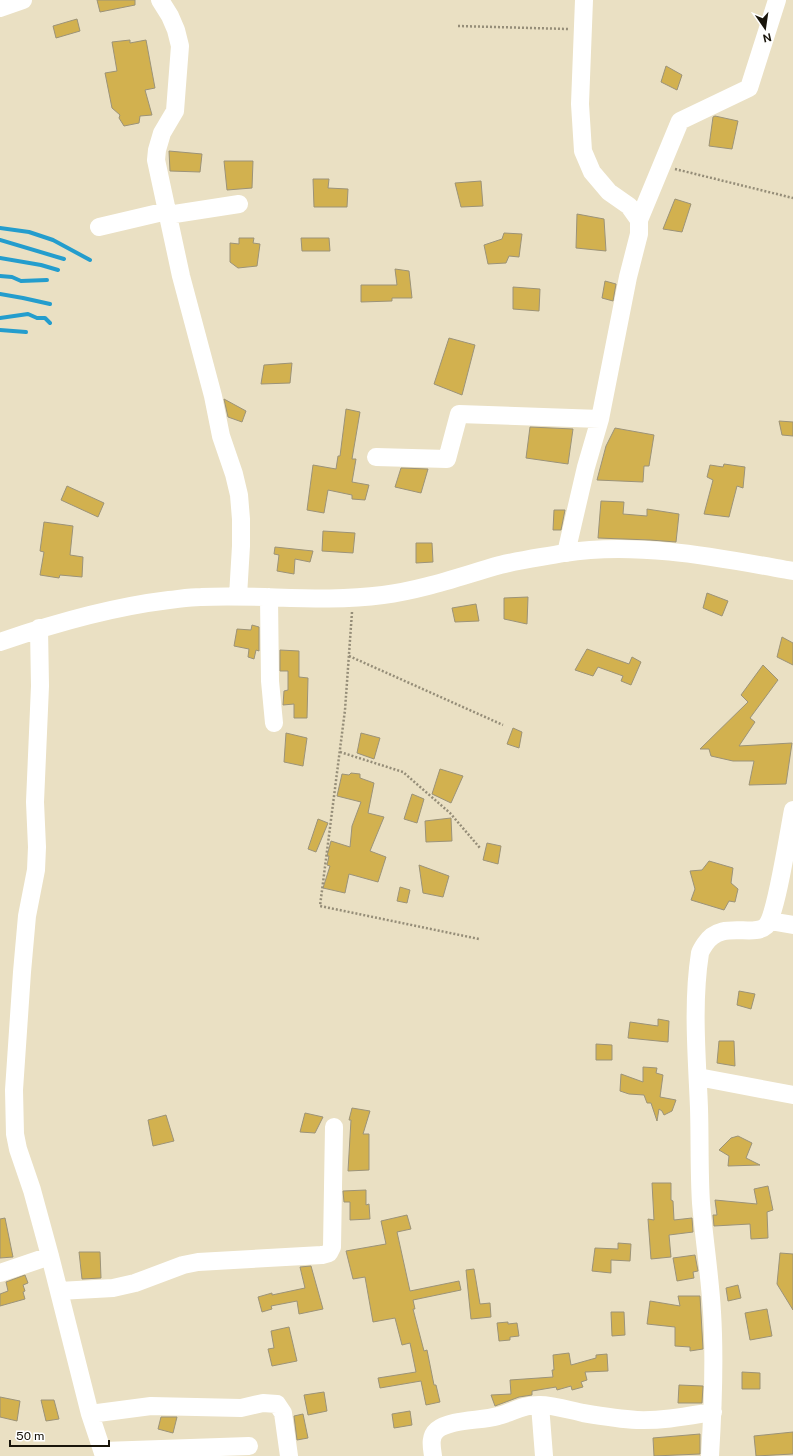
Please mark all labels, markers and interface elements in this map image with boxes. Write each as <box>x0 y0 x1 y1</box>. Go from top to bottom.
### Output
north arrow <box>745 8 785 48</box>
text: N <box>762 31 773 45</box>
scale bar <box>10 1422 109 1448</box>
text: 50 m <box>16 1429 44 1443</box>

